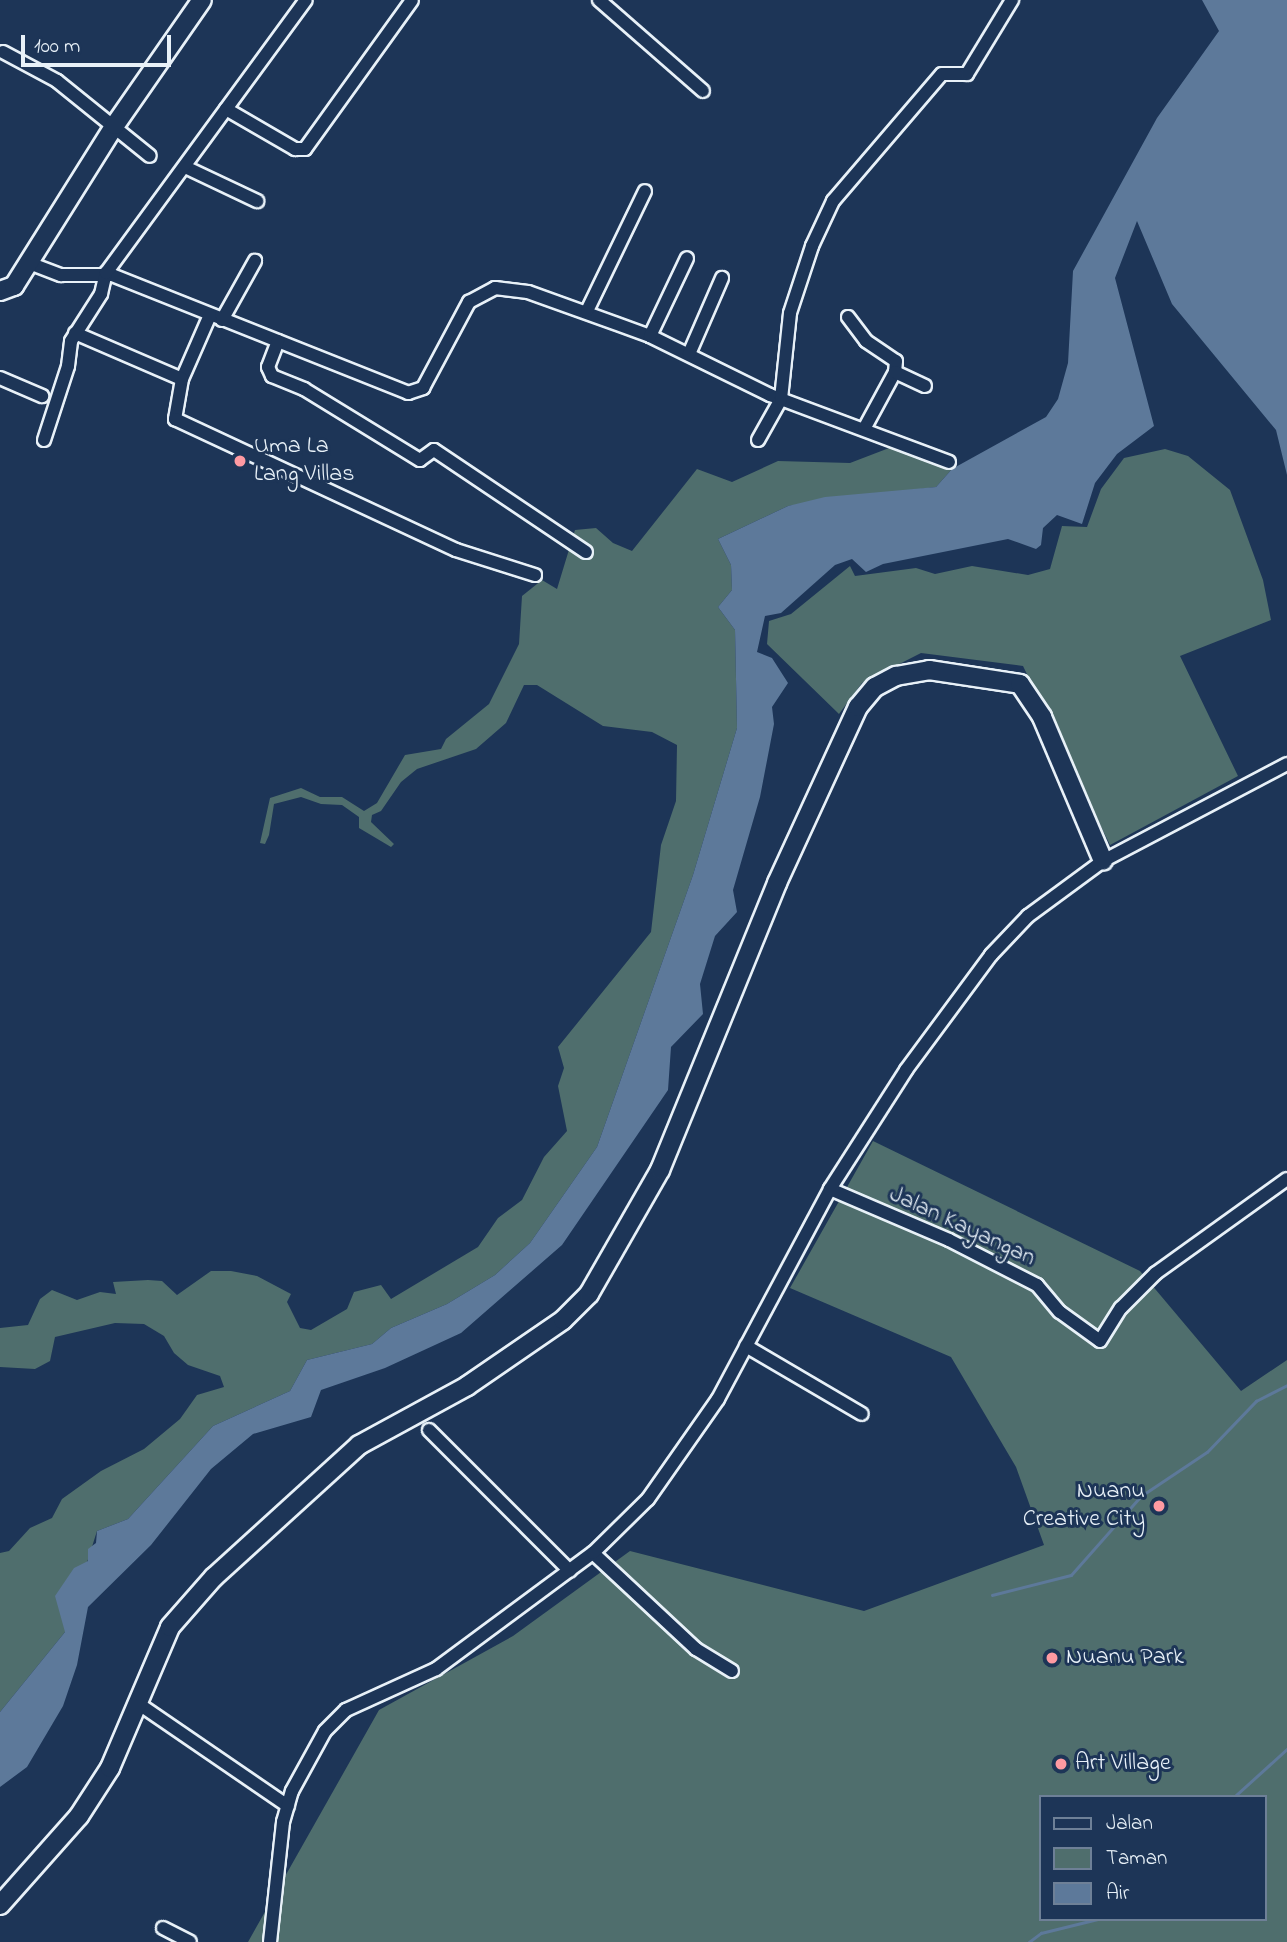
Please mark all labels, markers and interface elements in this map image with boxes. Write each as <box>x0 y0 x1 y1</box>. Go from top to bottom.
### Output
scale bar <box>24 21 175 65</box>
text: 100 m <box>34 32 80 62</box>
place label: Uma La Lang Villas <box>254 433 355 489</box>
marker: Uma La Lang Villas <box>232 453 248 469</box>
street label: Jalan Kayangan <box>884 1181 1040 1273</box>
place label: Nuanu Creative City <box>1023 1478 1145 1534</box>
marker: Nuanu Creative City <box>1151 1498 1167 1514</box>
place label: Nuanu Park <box>1066 1644 1184 1672</box>
marker: Nuanu Park <box>1044 1650 1060 1666</box>
place label: Art Village <box>1075 1750 1171 1778</box>
marker: Art Village <box>1053 1756 1069 1772</box>
legend <box>1038 1795 1266 1921</box>
text: Jalan <box>1106 1809 1153 1839</box>
text: Taman <box>1106 1844 1167 1874</box>
text: Air <box>1106 1879 1129 1909</box>

